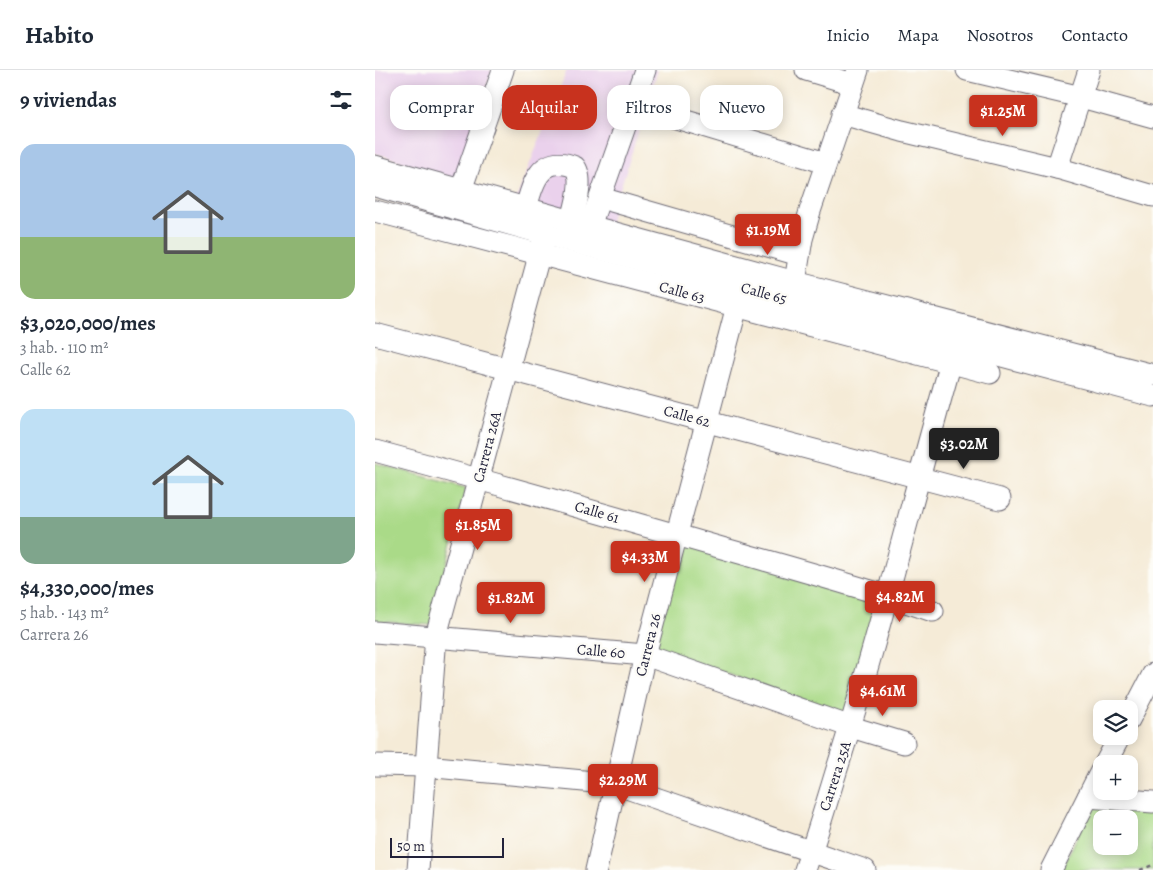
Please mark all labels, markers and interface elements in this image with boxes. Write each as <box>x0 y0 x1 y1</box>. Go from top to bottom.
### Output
text: Habito <box>25 19 94 51</box>
text: Inicio <box>826 23 869 47</box>
text: Mapa <box>897 23 939 47</box>
text: Nosotros <box>967 23 1033 47</box>
text: Contacto <box>1061 23 1128 47</box>
chip: Comprar <box>390 85 492 130</box>
chip: Alquilar <box>502 85 597 130</box>
chip: Filtros <box>607 85 690 130</box>
chip: Nuevo <box>700 85 783 130</box>
text: 9 viviendas <box>20 86 117 114</box>
icon: filters <box>327 86 355 114</box>
pin: $1.25M <box>962 94 1044 137</box>
text: $1.25M <box>980 100 1026 122</box>
icon: home <box>143 177 233 267</box>
pin: $1.19M <box>727 214 809 256</box>
text: $1.19M <box>746 219 790 241</box>
street label: Calle 63 <box>657 276 707 308</box>
street label: Calle 65 <box>739 277 789 309</box>
text: $3,020,000/mes <box>20 309 156 337</box>
text: 3 hab. · 110 m² <box>20 337 109 359</box>
text: Calle 62 <box>20 359 71 381</box>
street label: Calle 62 <box>661 400 713 432</box>
street label: Carrera 26A <box>468 409 506 485</box>
pin: $3.02M <box>923 428 1005 470</box>
text: $3.02M <box>940 433 988 455</box>
icon: home <box>143 442 233 532</box>
street label: Calle 61 <box>572 496 622 528</box>
pin: $1.85M <box>437 508 519 551</box>
text: $1.85M <box>455 514 501 536</box>
pin: $4.33M <box>604 540 686 583</box>
text: $4.33M <box>622 546 668 568</box>
text: $4,330,000/mes <box>20 574 154 602</box>
pin: $4.82M <box>859 580 941 623</box>
pin: $1.82M <box>470 582 552 624</box>
text: $4.82M <box>876 586 924 608</box>
text: $1.82M <box>488 587 534 609</box>
text: 5 hab. · 143 m² <box>20 602 109 624</box>
street label: Carrera 26 <box>631 611 665 678</box>
text: Carrera 26 <box>20 624 88 646</box>
street label: Calle 60 <box>576 639 626 663</box>
pin: $4.61M <box>842 674 924 717</box>
text: $4.61M <box>860 680 906 702</box>
map controls <box>1093 700 1138 855</box>
button: layers <box>1093 700 1138 745</box>
street label: Carrera 25A <box>814 738 856 813</box>
button: + <box>1093 755 1138 800</box>
pin: $2.29M <box>582 764 664 806</box>
text: $2.29M <box>599 769 647 791</box>
button: − <box>1093 810 1138 855</box>
scale bar <box>390 835 504 858</box>
text: 50 m <box>397 837 425 856</box>

